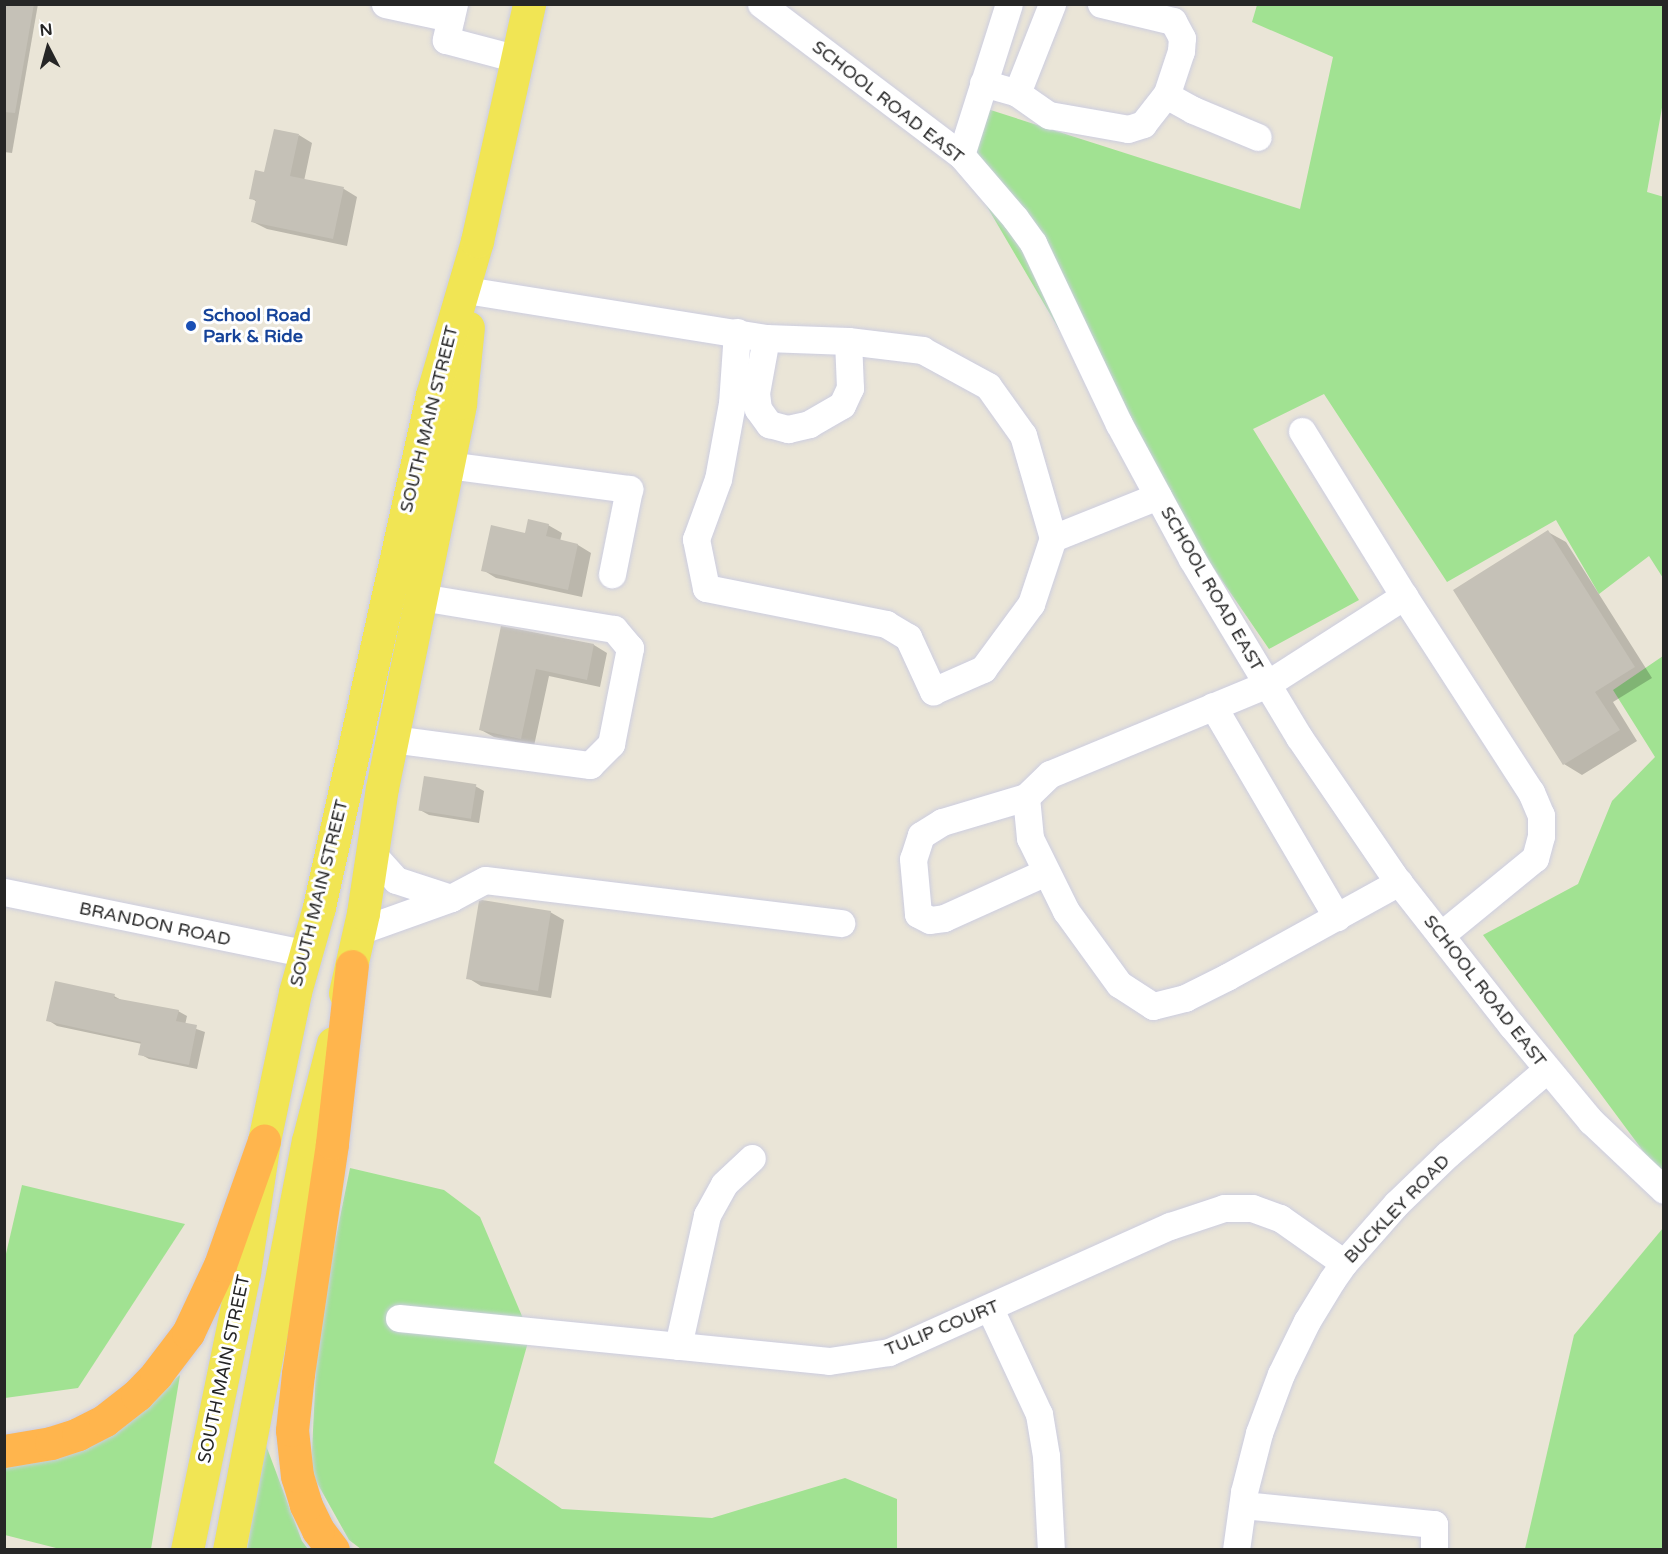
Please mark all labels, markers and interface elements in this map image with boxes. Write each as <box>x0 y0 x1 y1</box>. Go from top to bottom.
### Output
north arrow <box>18 18 78 78</box>
text: N <box>39 19 54 41</box>
street label: SCHOOL ROAD EAST <box>808 36 968 168</box>
place label: School Road Park & Ride <box>203 305 311 348</box>
marker: School Road Park & Ride <box>184 319 198 333</box>
street label: SOUTH MAIN STREET <box>395 323 463 515</box>
street label: SCHOOL ROAD EAST <box>1156 503 1268 675</box>
street label: SOUTH MAIN STREET <box>285 797 353 989</box>
street label: BRANDON ROAD <box>77 897 233 951</box>
street label: SCHOOL ROAD EAST <box>1419 911 1551 1071</box>
street label: BUCKLEY ROAD <box>1340 1150 1454 1268</box>
street label: SOUTH MAIN STREET <box>193 1273 255 1465</box>
street label: TULIP COURT <box>882 1295 1002 1361</box>

